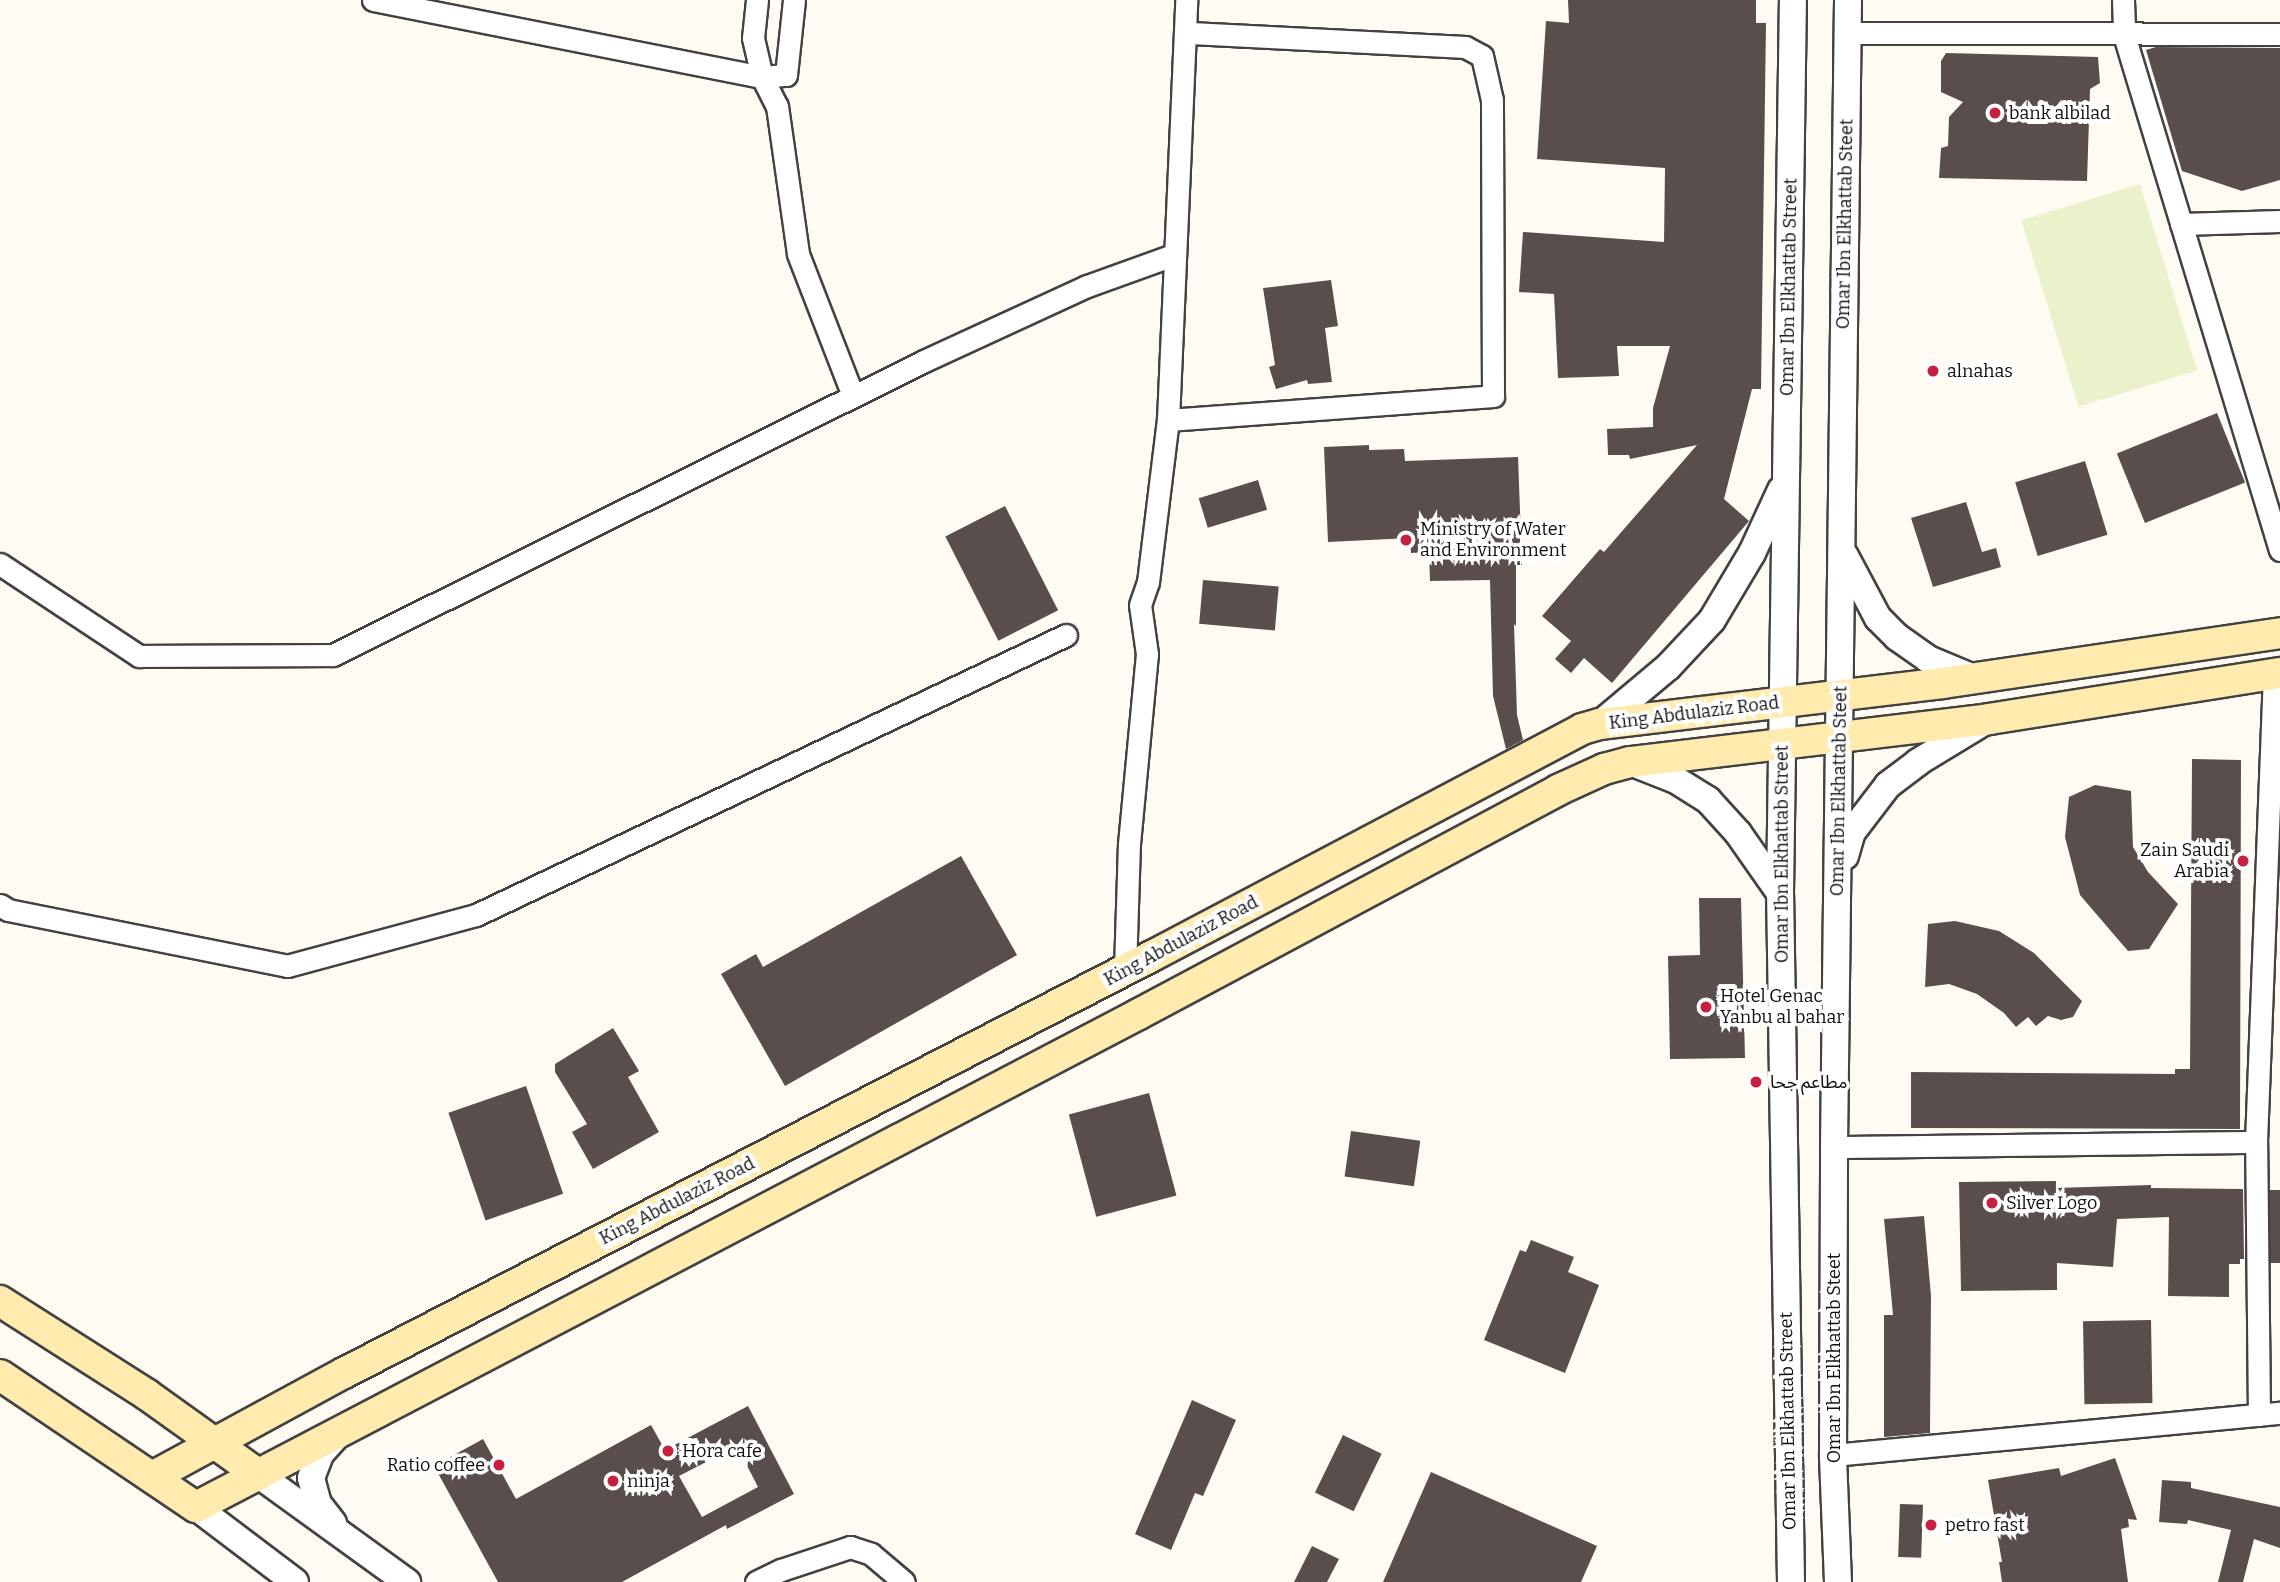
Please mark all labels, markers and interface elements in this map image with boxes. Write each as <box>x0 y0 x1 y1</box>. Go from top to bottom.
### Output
place label: bank albilad <box>2009 102 2111 124</box>
marker: bank albilad <box>1987 105 2003 121</box>
street label: Omar Ibn Elkhattab Steet <box>1832 119 1858 329</box>
street label: Omar Ibn Elkhattab Street <box>1776 178 1802 396</box>
place label: alnahas <box>1947 360 2013 382</box>
marker: alnahas <box>1925 363 1941 379</box>
place label: Ministry of Water and Environment <box>1420 519 1566 562</box>
marker: Ministry of Water and Environment <box>1398 532 1414 548</box>
street label: Omar Ibn Elkhattab Steet <box>1826 686 1852 896</box>
street label: King Abdulaziz Road <box>1608 692 1780 734</box>
street label: Omar Ibn Elkhattab Street <box>1771 745 1793 963</box>
place label: Zain Saudi Arabia <box>2140 840 2229 882</box>
marker: Zain Saudi Arabia <box>2235 853 2251 869</box>
street label: King Abdulaziz Road <box>1100 891 1262 991</box>
place label: Hotel Genac Yanbu al bahar <box>1720 986 1844 1028</box>
marker: Hotel Genac Yanbu al bahar <box>1698 999 1714 1015</box>
place label: مطاعم جحا <box>1770 1071 1848 1093</box>
marker: مطاعم جحا <box>1748 1074 1764 1090</box>
street label: King Abdulaziz Road <box>596 1153 758 1249</box>
place label: Silver Logo <box>2006 1192 2097 1214</box>
marker: Silver Logo <box>1984 1195 2000 1211</box>
street label: Omar Ibn Elkhattab Steet <box>1823 1253 1845 1463</box>
street label: Omar Ibn Elkhattab Street <box>1775 1312 1801 1530</box>
place label: Hora cafe <box>682 1440 762 1462</box>
marker: Hora cafe <box>660 1443 676 1459</box>
place label: Ratio coffee <box>387 1454 485 1476</box>
marker: Ratio coffee <box>491 1457 507 1473</box>
place label: ninja <box>627 1470 670 1492</box>
marker: ninja <box>605 1473 621 1489</box>
place label: petro fast <box>1945 1514 2025 1536</box>
marker: petro fast <box>1923 1517 1939 1533</box>

